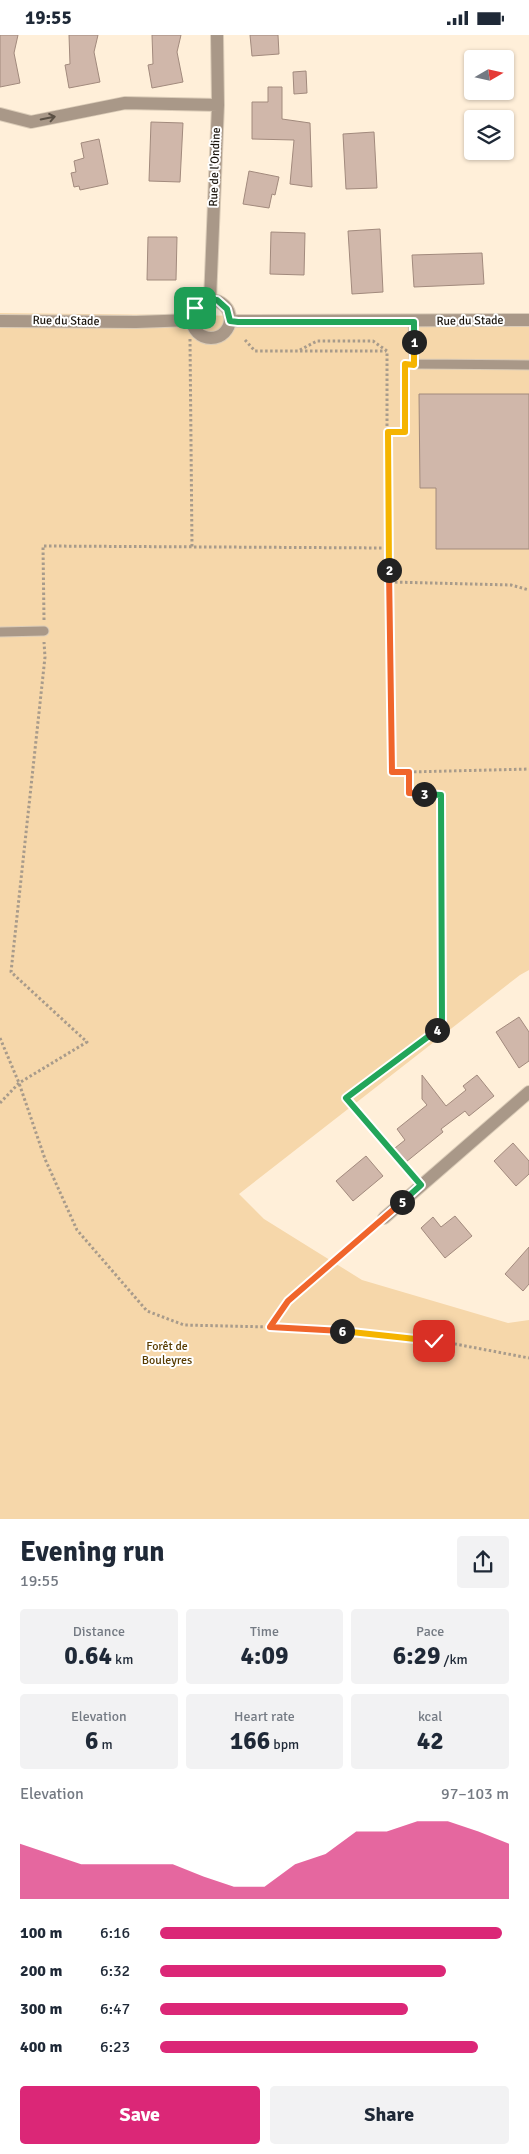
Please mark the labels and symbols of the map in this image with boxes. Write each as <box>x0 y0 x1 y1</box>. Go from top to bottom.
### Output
north arrow <box>464 50 514 100</box>
one-way arrow <box>39 113 55 123</box>
street label: Rue de l'Ondine <box>206 127 224 207</box>
pin <box>174 287 216 329</box>
street label: Rue du Stade <box>32 313 100 329</box>
street label: Rue du Stade <box>436 313 504 329</box>
pin: 1 <box>402 329 426 355</box>
pin: 2 <box>376 557 402 583</box>
pin: 3 <box>412 781 436 807</box>
pin: 4 <box>424 1017 450 1043</box>
pin: 5 <box>390 1189 414 1215</box>
pin: 6 <box>330 1319 354 1343</box>
pin <box>413 1320 455 1362</box>
park label: Forêt de Bouleyres <box>142 1339 192 1368</box>

